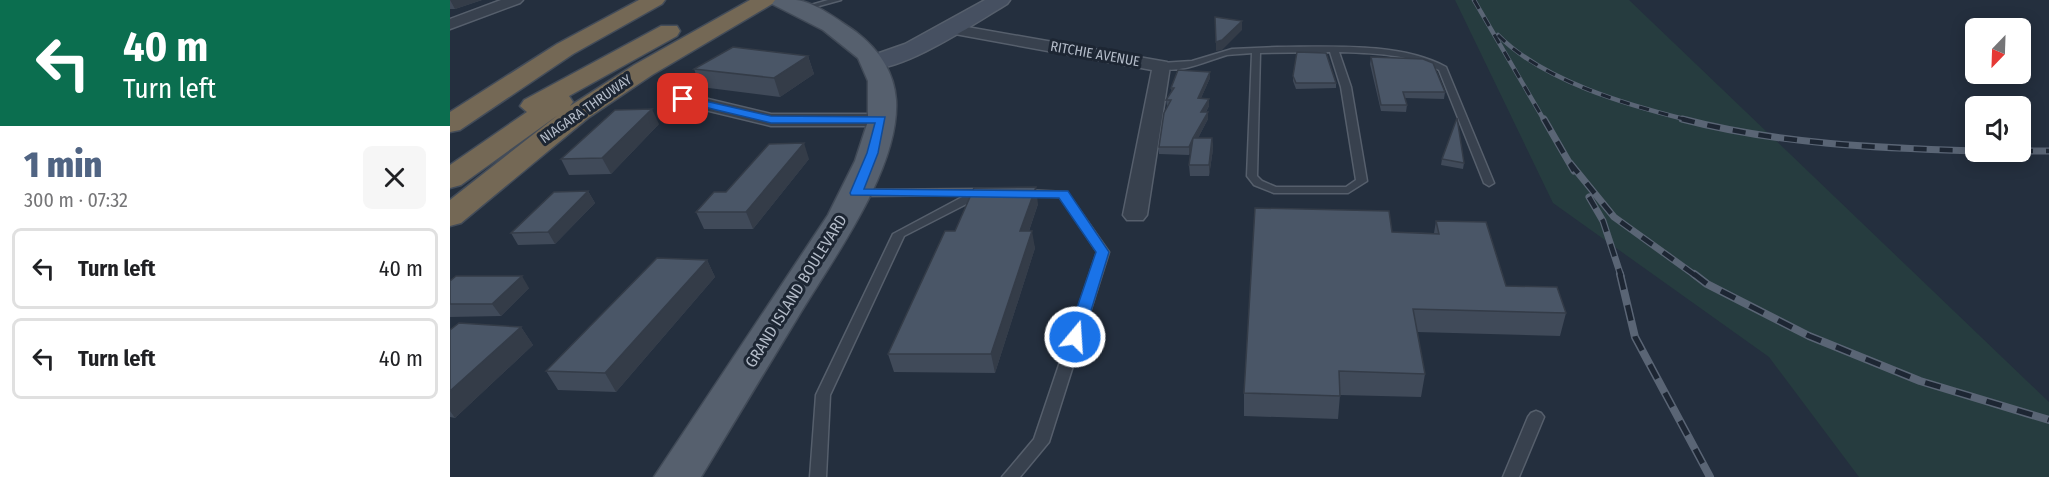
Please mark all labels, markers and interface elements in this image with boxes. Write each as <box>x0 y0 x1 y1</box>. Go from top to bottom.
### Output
north arrow <box>1965 18 2031 84</box>
map controls <box>1965 18 2031 162</box>
text: 40 m <box>123 22 208 72</box>
icon: left <box>24 24 102 102</box>
street label: RITCHIE AVENUE <box>1049 38 1141 70</box>
street label: NIAGARA THRUWAY <box>537 71 635 147</box>
text: Turn left <box>123 73 216 105</box>
pin <box>657 73 708 124</box>
icon: arrive <box>666 82 699 115</box>
button: sound <box>1965 96 2031 162</box>
text: 1 min <box>24 143 102 187</box>
button: close <box>363 146 426 209</box>
text: 300 m · 07:32 <box>24 188 128 212</box>
street label: GRAND ISLAND BOULEVARD <box>741 211 851 371</box>
icon: left <box>27 252 60 285</box>
text: Turn left <box>78 255 156 282</box>
text: 40 m <box>379 255 423 282</box>
position arrow <box>1043 305 1107 369</box>
icon: left <box>27 342 60 375</box>
text: Turn left <box>78 345 156 372</box>
text: 40 m <box>379 345 423 372</box>

